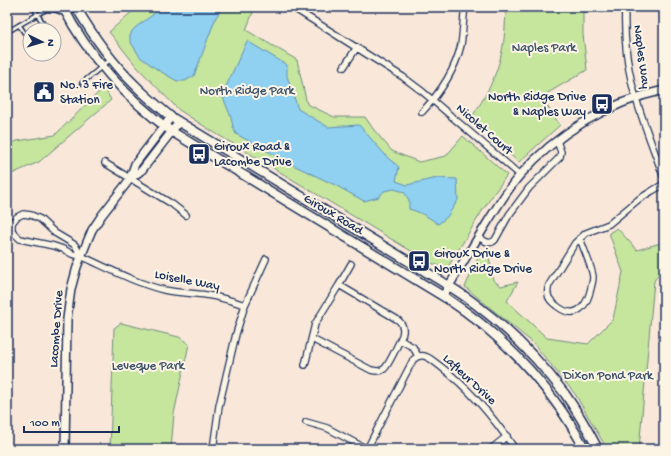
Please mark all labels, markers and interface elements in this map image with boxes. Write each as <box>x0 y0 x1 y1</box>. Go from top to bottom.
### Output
north arrow <box>22 22 62 62</box>
street label: Naples Way <box>629 24 653 90</box>
text: N <box>44 39 56 47</box>
park label: Naples Park <box>512 41 577 56</box>
place label: No. 3 Fire Station <box>60 78 113 108</box>
public building icon: No. 3 Fire Station <box>31 79 57 105</box>
park label: North Ridge Park <box>200 84 295 99</box>
place label: North Ridge Drive & Naples Way <box>488 90 587 120</box>
bus stop icon: North Ridge Drive & Naples Way <box>589 91 615 117</box>
street label: Nicolet Court <box>453 101 517 160</box>
place label: Giroux Road & Lacombe Drive <box>214 140 292 170</box>
bus stop icon: Giroux Road & Lacombe Drive <box>186 141 212 167</box>
street label: Giroux Road <box>301 191 367 239</box>
place label: Giroux Drive & North Ridge Drive <box>434 247 532 277</box>
bus stop icon: Giroux Drive & North Ridge Drive <box>406 248 432 274</box>
street label: Loiselle Way <box>153 267 221 295</box>
street label: Lacombe Drive <box>47 290 67 368</box>
street label: Lafleur Drive <box>439 351 499 409</box>
park label: Leveque Park <box>112 359 185 374</box>
park label: Dixon Pond Park <box>562 369 654 384</box>
scale bar <box>24 408 119 434</box>
text: 100 m <box>29 417 60 431</box>

